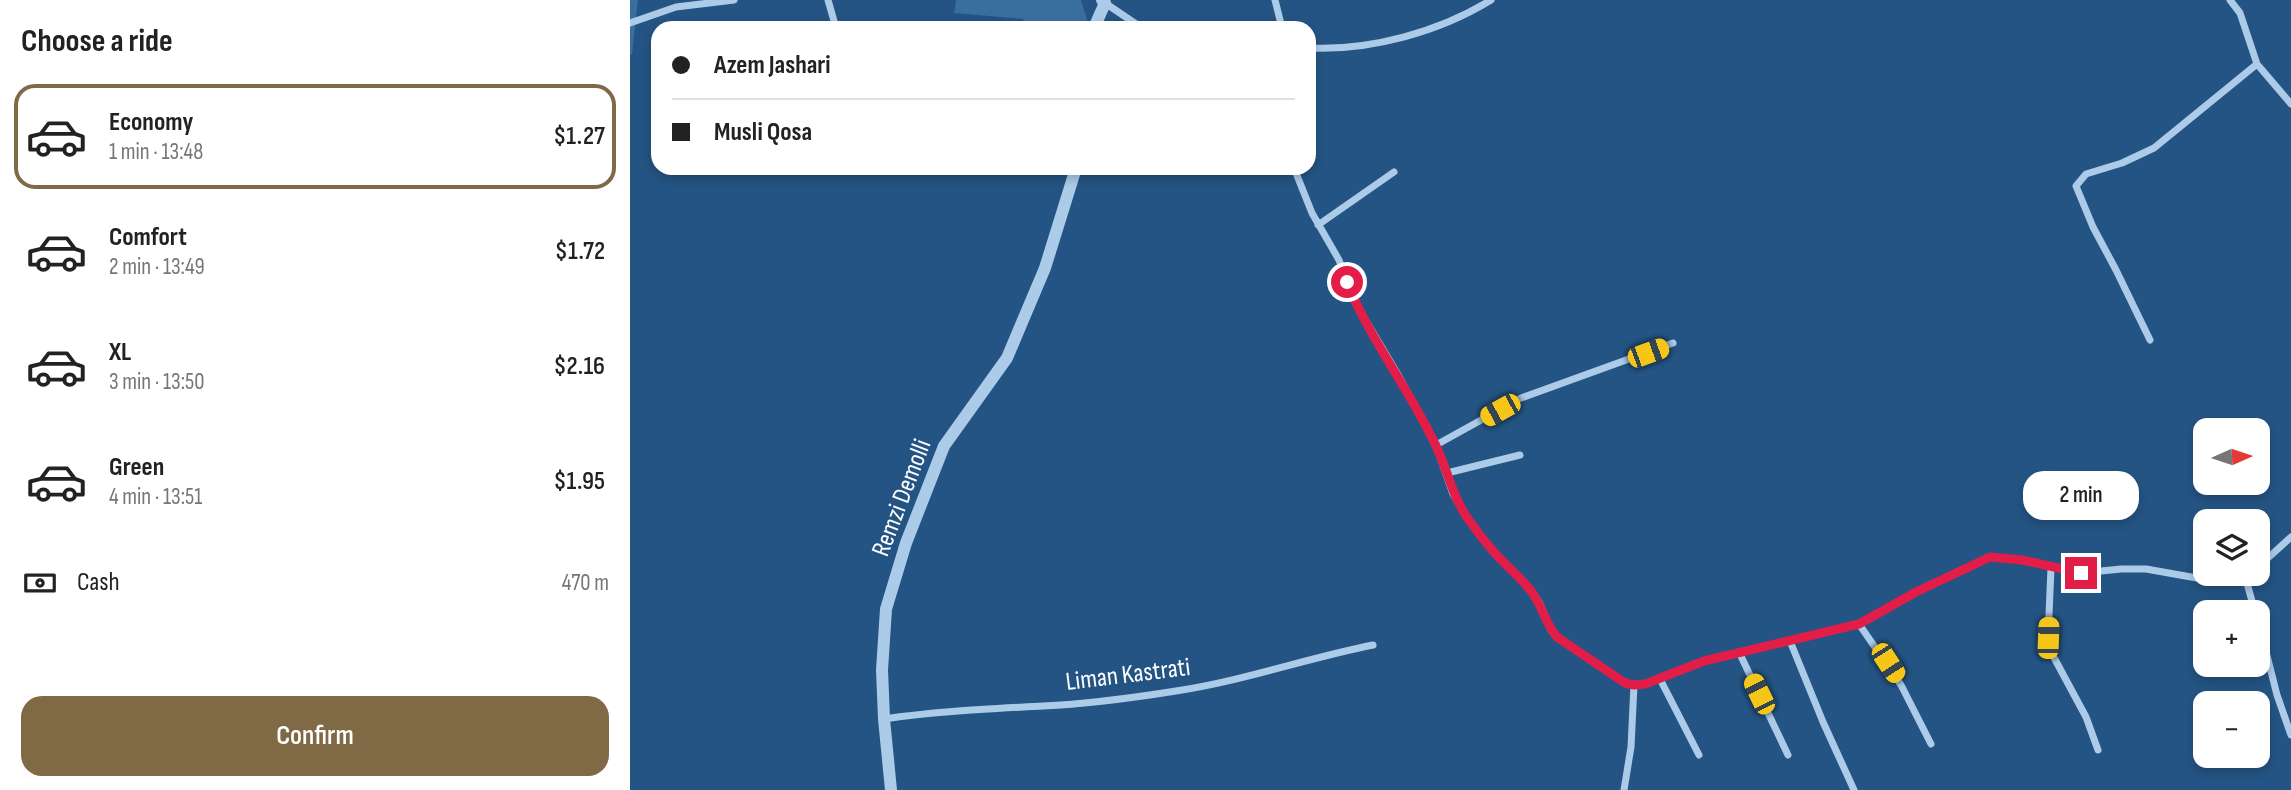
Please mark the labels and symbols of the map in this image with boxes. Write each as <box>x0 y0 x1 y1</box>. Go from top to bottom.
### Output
route start <box>1331 266 1363 298</box>
car <box>1625 336 1672 370</box>
car <box>1477 391 1524 429</box>
north arrow <box>2193 418 2270 495</box>
street label: Remzi Demolli <box>866 435 938 561</box>
callout: 2 min <box>2023 472 2139 520</box>
route end <box>2065 557 2097 589</box>
car <box>2037 617 2060 659</box>
car <box>1868 640 1909 686</box>
street label: Liman Kastrati <box>1064 652 1192 698</box>
car <box>1741 671 1778 717</box>

